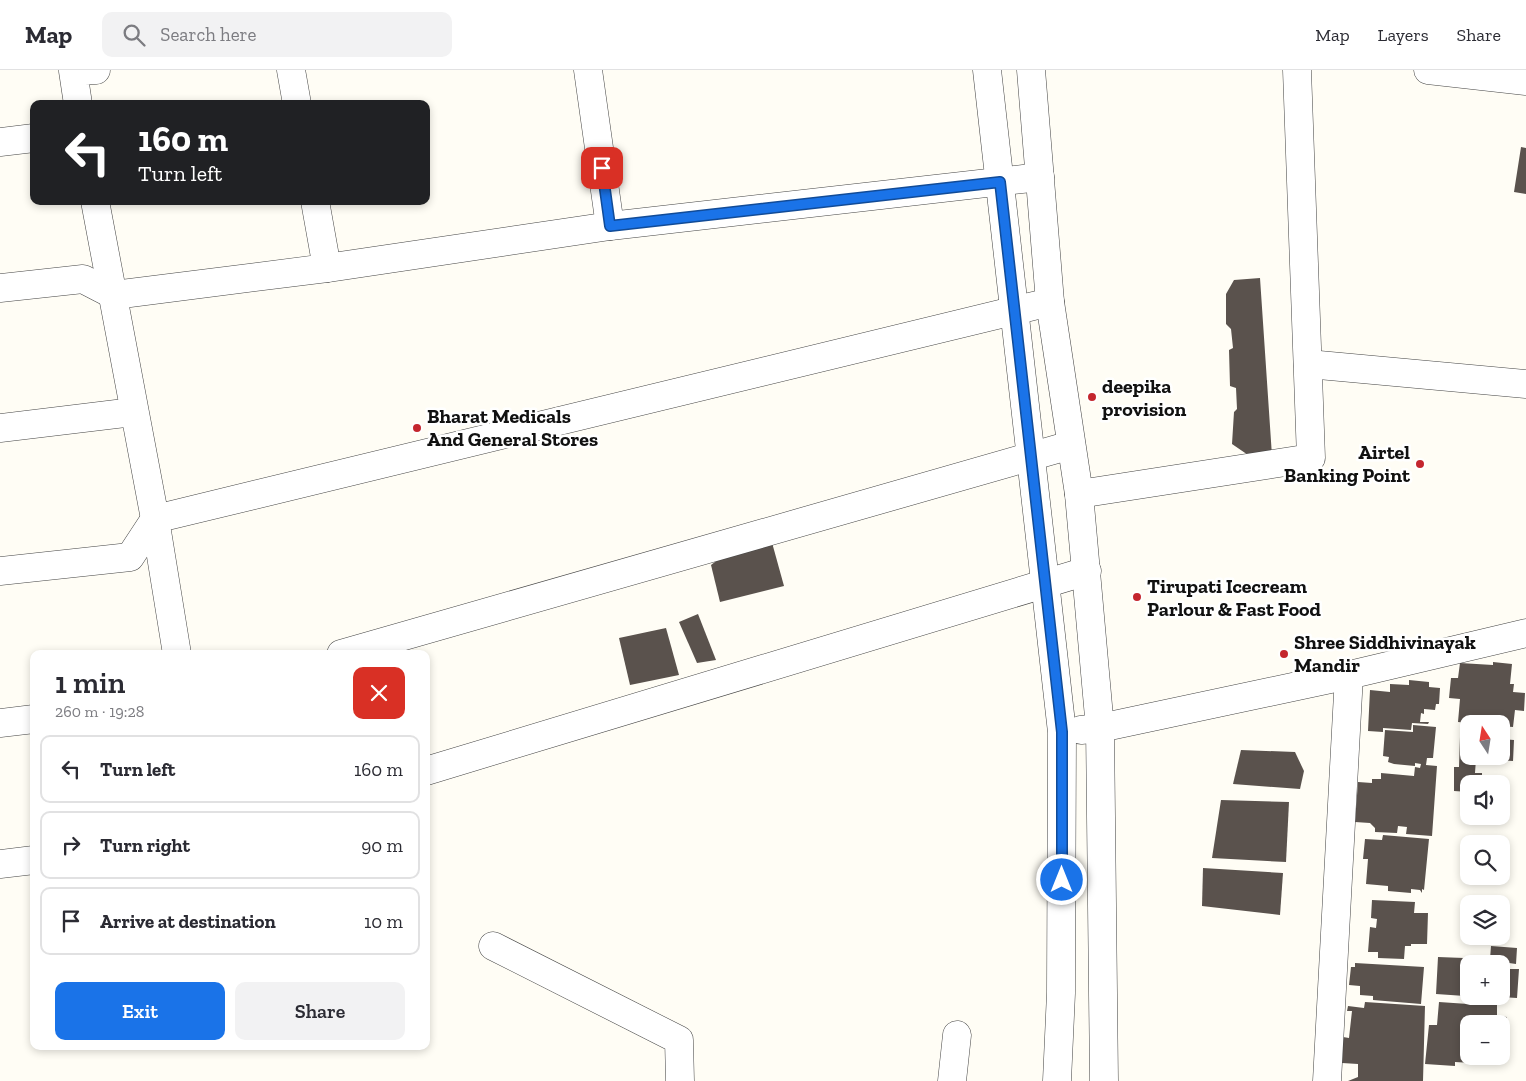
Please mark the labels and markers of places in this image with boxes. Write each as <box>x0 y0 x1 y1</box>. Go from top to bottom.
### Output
pin <box>581 147 623 189</box>
place label: deepika provision <box>1102 374 1187 421</box>
marker: deepika provision <box>1086 391 1098 403</box>
place label: Bharat Medicals And General Stores <box>427 404 598 451</box>
marker: Bharat Medicals And General Stores <box>411 422 423 434</box>
place label: Airtel Banking Point <box>1284 440 1411 487</box>
marker: Airtel Banking Point <box>1414 458 1426 470</box>
place label: Tirupati Icecream Parlour & Fast Food <box>1147 574 1322 621</box>
marker: Tirupati Icecream Parlour & Fast Food <box>1131 591 1143 603</box>
place label: Shree Siddhivinayak Mandir <box>1294 630 1476 677</box>
marker: Shree Siddhivinayak Mandir <box>1278 648 1290 660</box>

